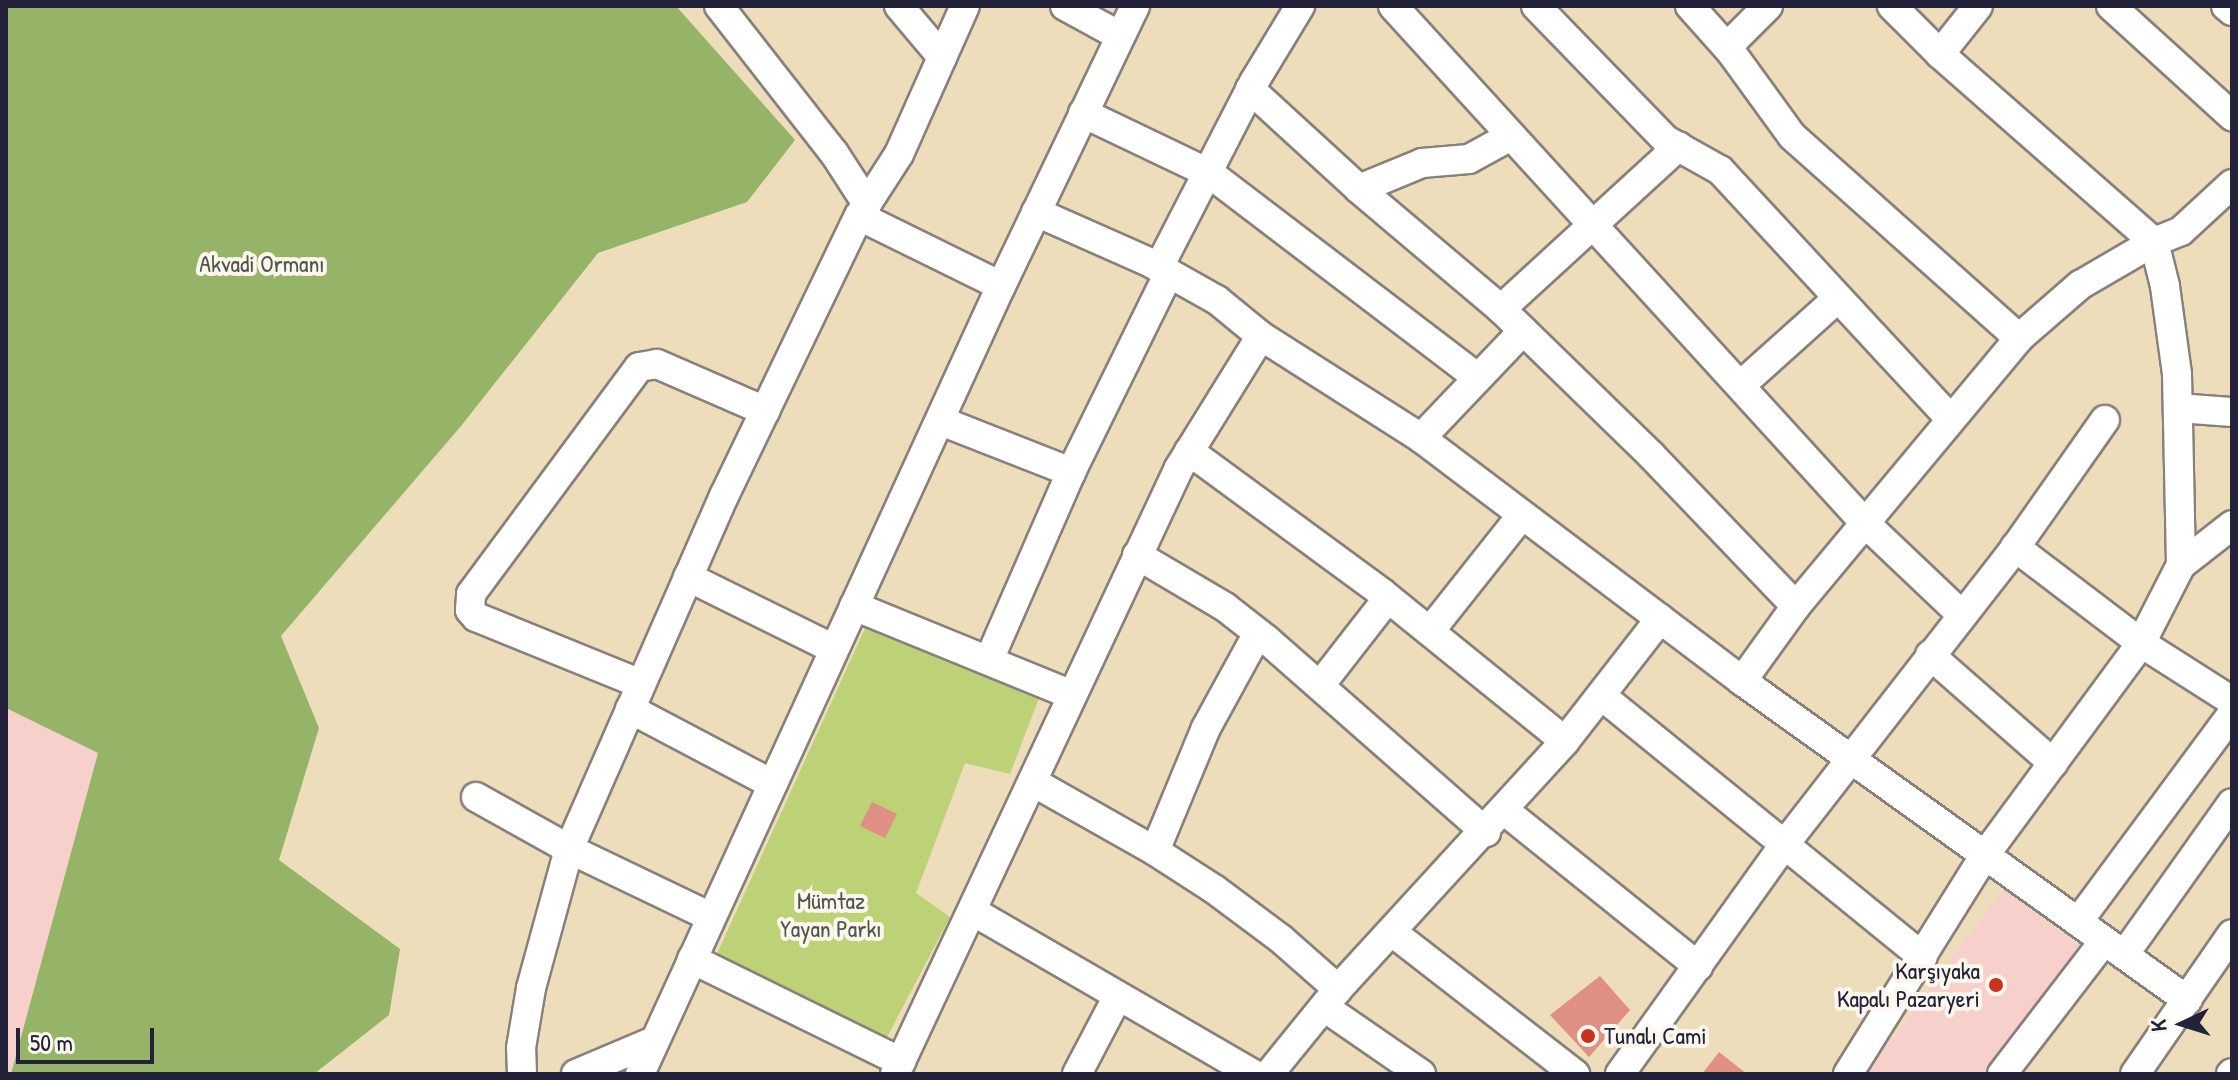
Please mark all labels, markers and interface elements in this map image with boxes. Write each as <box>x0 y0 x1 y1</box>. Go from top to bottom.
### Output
park label: Akvadi Ormanı <box>199 250 325 278</box>
park label: Mümtaz Yayan Parkı <box>780 887 882 943</box>
place label: Karşıyaka Kapalı Pazaryeri <box>1837 957 1980 1013</box>
marker: Karşıyaka Kapalı Pazaryeri <box>1987 976 2005 994</box>
north arrow <box>2142 984 2222 1064</box>
scale bar <box>20 1012 158 1062</box>
text: K <box>2143 1019 2173 1032</box>
place label: Tunalı Cami <box>1604 1022 1707 1050</box>
text: 50 m <box>30 1026 73 1058</box>
marker: Tunalı Cami <box>1579 1027 1597 1045</box>

